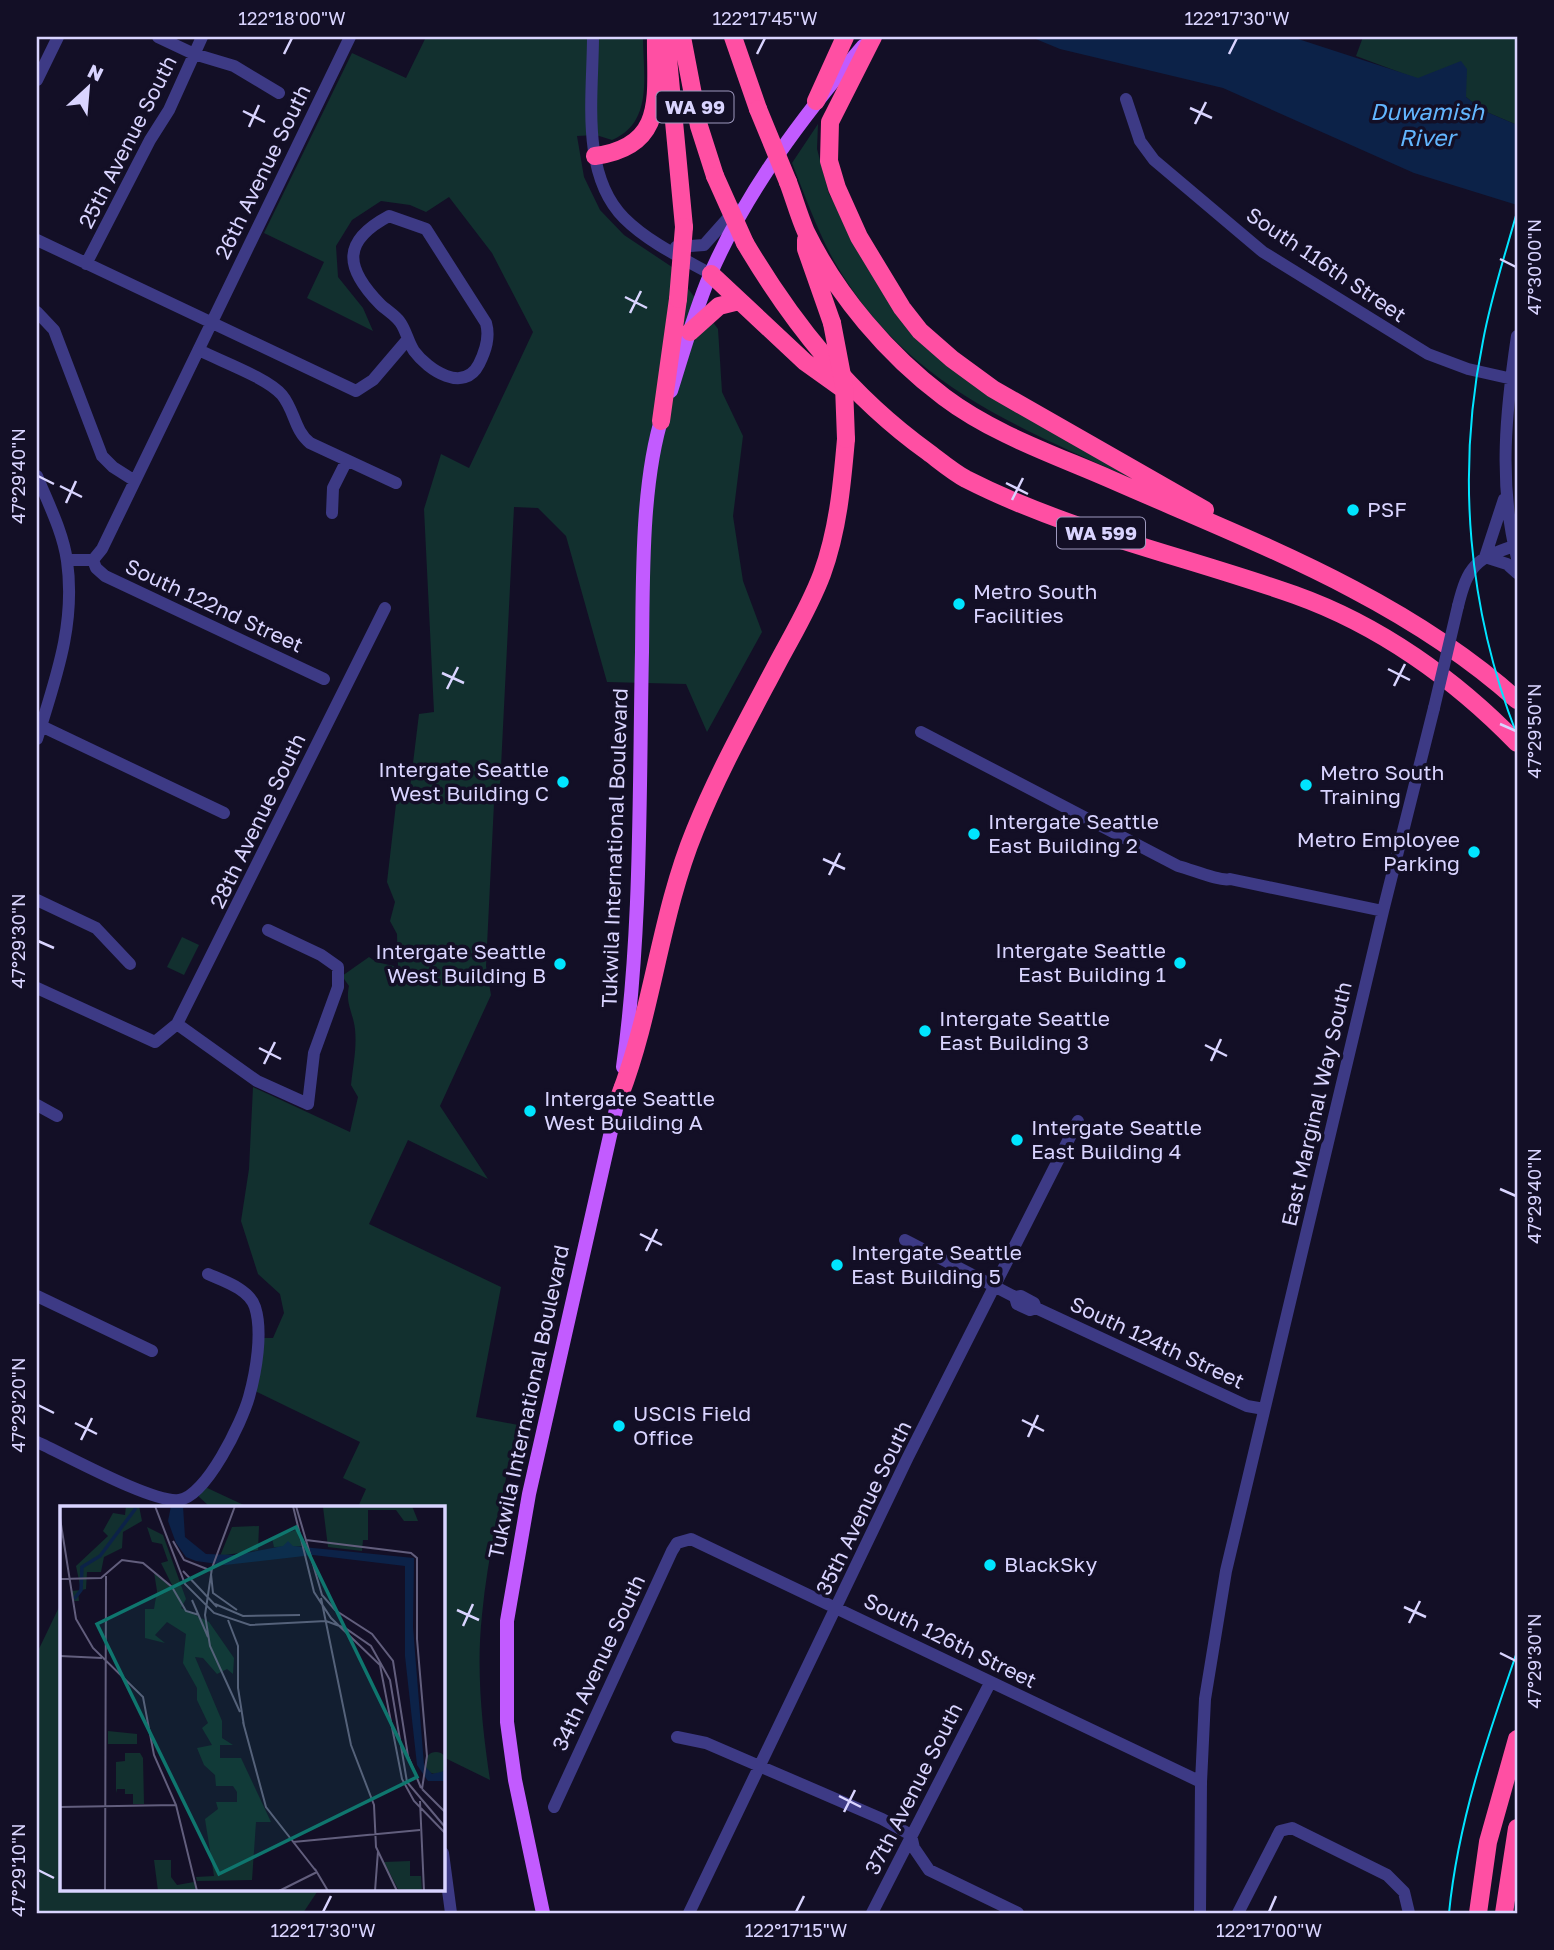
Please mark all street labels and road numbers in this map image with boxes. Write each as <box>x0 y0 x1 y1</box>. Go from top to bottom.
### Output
street label: 25th Avenue South <box>72 51 182 232</box>
street label: 26th Avenue South <box>209 80 316 263</box>
road number: WA 99 <box>656 92 734 122</box>
street label: South 116th Street <box>1242 201 1411 327</box>
road number: WA 599 <box>1057 518 1145 548</box>
street label: South 122nd Street <box>121 553 307 658</box>
street label: Tukwila International Boulevard <box>595 688 633 1008</box>
street label: 28th Avenue South <box>204 729 311 912</box>
street label: East Marginal Way South <box>1275 979 1357 1229</box>
street label: Tukwila International Boulevard <box>482 1243 574 1561</box>
street label: South 124th Street <box>1066 1290 1249 1394</box>
street label: 35th Avenue South <box>810 1416 917 1599</box>
street label: 34th Avenue South <box>546 1570 650 1755</box>
street label: South 126th Street <box>860 1587 1041 1693</box>
street label: 37th Avenue South <box>859 1698 968 1879</box>

